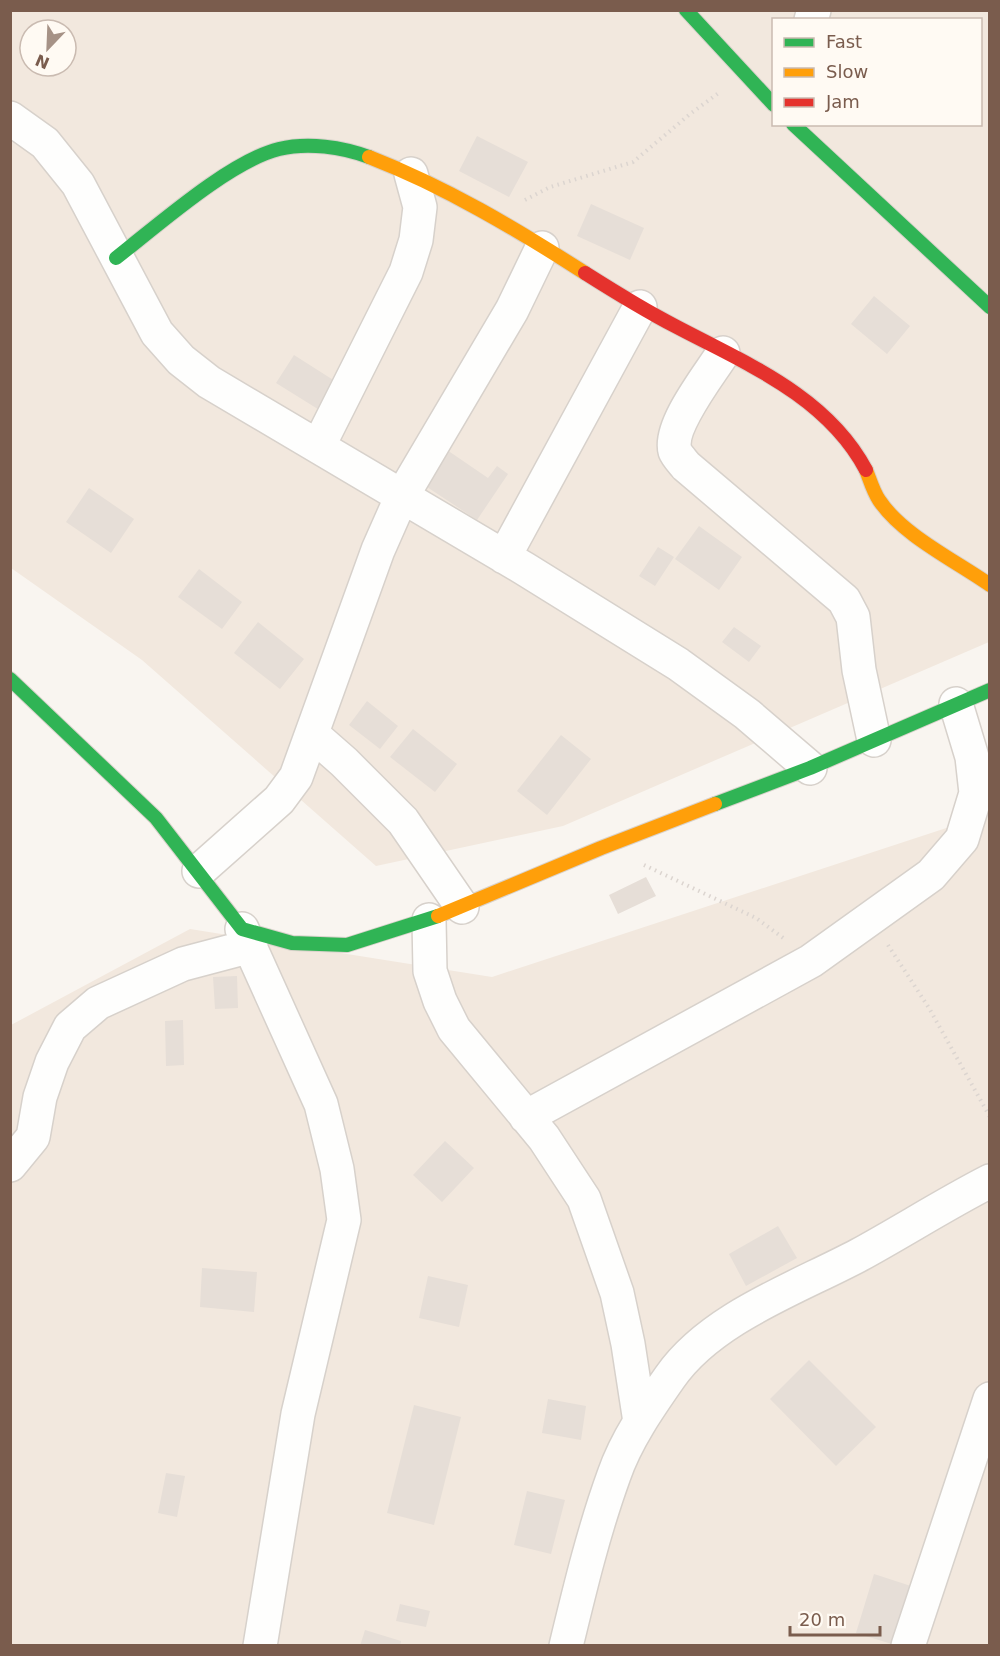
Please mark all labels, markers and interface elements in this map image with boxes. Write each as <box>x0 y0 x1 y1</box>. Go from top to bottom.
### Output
north arrow <box>18 18 78 78</box>
legend <box>772 18 982 126</box>
text: Fast <box>826 31 862 52</box>
text: N <box>32 50 52 73</box>
text: Slow <box>826 61 868 82</box>
text: Jam <box>825 91 860 112</box>
scale bar <box>790 1599 880 1637</box>
text: 20 m <box>799 1609 845 1630</box>

